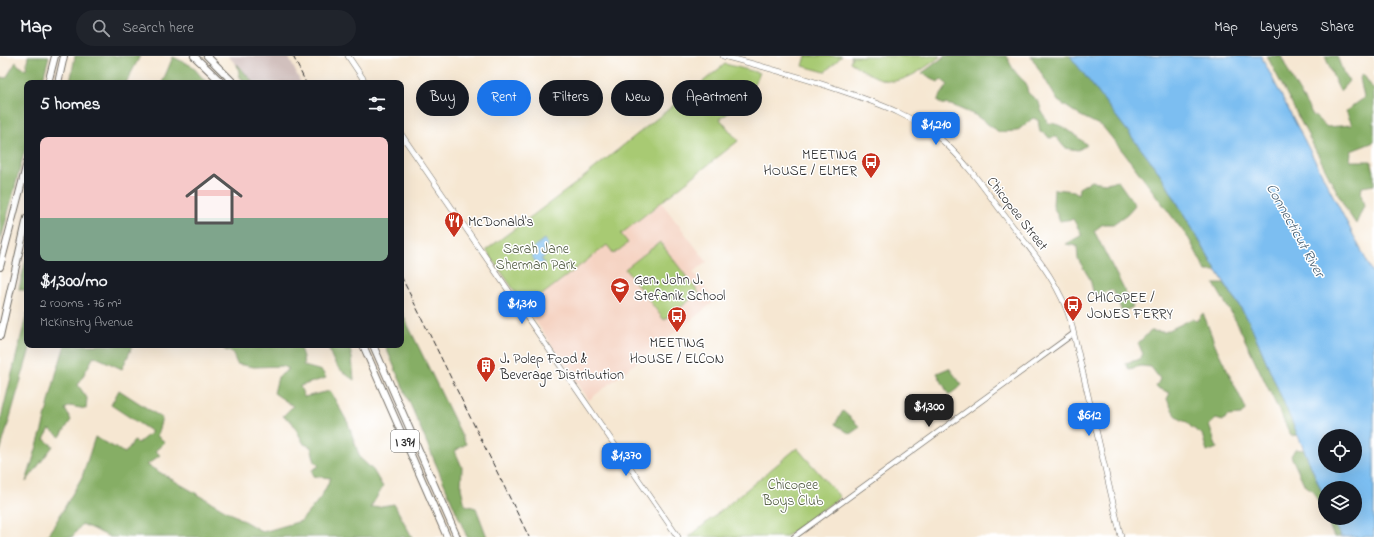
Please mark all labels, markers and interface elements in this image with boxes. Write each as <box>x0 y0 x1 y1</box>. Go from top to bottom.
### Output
search box <box>76 10 356 46</box>
text: Map <box>20 14 52 41</box>
icon: search <box>90 17 112 39</box>
text: Search here <box>122 17 194 39</box>
text: Map <box>1214 17 1238 38</box>
text: Layers <box>1260 17 1298 38</box>
text: Share <box>1320 17 1354 38</box>
chip: Buy <box>416 80 469 116</box>
chip: Rent <box>477 80 531 116</box>
chip: Filters <box>539 80 603 116</box>
chip: New <box>611 80 664 116</box>
chip: Apartment <box>672 80 762 116</box>
text: 5 homes <box>40 92 100 117</box>
icon: filters <box>366 93 388 115</box>
pin: $1,210 <box>903 112 969 146</box>
text: $1,210 <box>921 115 951 134</box>
place label: MEETING HOUSE / ELMER <box>764 145 857 182</box>
bus stop icon: MEETING HOUSE / ELMER <box>860 151 882 179</box>
icon: home <box>178 163 250 235</box>
street label: Chicopee Street <box>981 172 1053 256</box>
water label: Connecticut River <box>1260 179 1331 284</box>
restaurant icon: McDonald's <box>443 210 465 238</box>
place label: McDonald's <box>468 212 534 233</box>
park label: Sarah Jane Sherman Park <box>496 239 577 276</box>
text: $1,300/mo <box>40 269 108 294</box>
place label: Gen. John J. Stefanik School <box>634 270 725 307</box>
school or university icon: Gen. John J. Stefanik School <box>609 276 631 304</box>
place label: CHICOPEE / JONES FERRY <box>1087 288 1173 325</box>
pin: $1,310 <box>489 291 555 325</box>
text: 2 rooms · 76 m² <box>40 294 122 313</box>
text: $1,310 <box>507 294 537 313</box>
bus stop icon: CHICOPEE / JONES FERRY <box>1062 294 1084 322</box>
bus stop icon: MEETING HOUSE / ELCON <box>666 305 688 333</box>
text: McKinstry Avenue <box>40 313 133 332</box>
place label: MEETING HOUSE / ELCON <box>630 333 724 370</box>
place label: J. Polep Food & Beverage Distribution <box>499 349 624 387</box>
building icon: J. Polep Food & Beverage Distribution <box>475 355 497 383</box>
pin: $1,300 <box>896 394 962 428</box>
text: $1,300 <box>914 397 944 416</box>
pin: $612 <box>1065 403 1113 437</box>
text: $612 <box>1077 406 1101 425</box>
map controls <box>1318 429 1362 525</box>
button: locate <box>1318 429 1362 473</box>
road number: I 391 <box>391 430 419 452</box>
pin: $1,370 <box>593 443 659 477</box>
text: $1,370 <box>611 446 641 465</box>
park label: Chicopee Boys Club <box>762 475 824 513</box>
button: layers <box>1318 481 1362 525</box>

